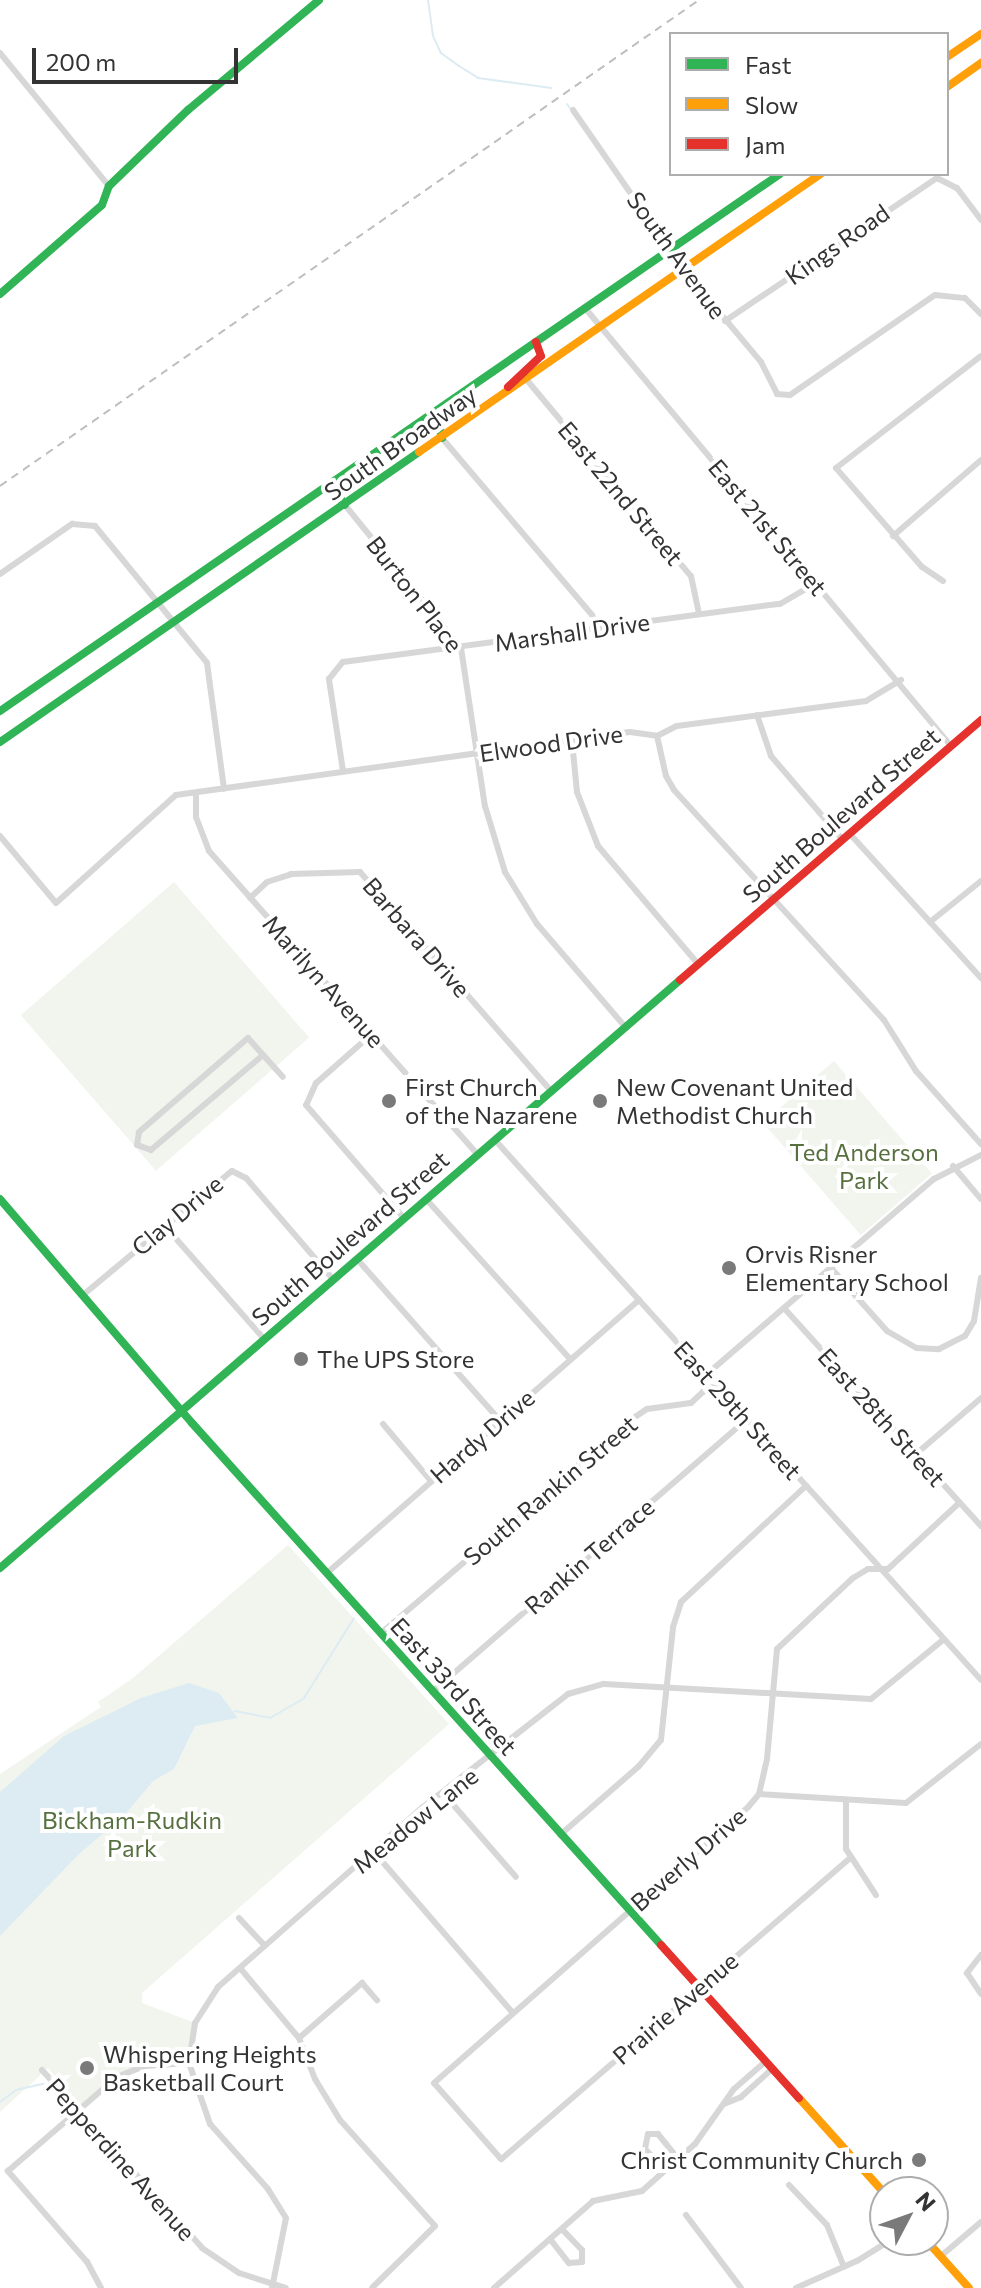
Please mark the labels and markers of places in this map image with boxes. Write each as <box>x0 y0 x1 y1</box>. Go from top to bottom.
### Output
place label: First Church of the Nazarene <box>405 1073 577 1129</box>
place label: New Covenant United Methodist Church <box>616 1073 853 1129</box>
marker: First Church of the Nazarene <box>380 1092 398 1110</box>
marker: New Covenant United Methodist Church <box>591 1092 609 1110</box>
place label: Orvis Risner Elementary School <box>745 1240 949 1296</box>
marker: Orvis Risner Elementary School <box>720 1259 738 1277</box>
place label: The UPS Store <box>317 1345 474 1373</box>
marker: The UPS Store <box>292 1350 310 1368</box>
place label: Whispering Heights Basketball Court <box>103 2040 317 2096</box>
marker: Whispering Heights Basketball Court <box>78 2059 96 2077</box>
place label: Christ Community Church <box>621 2146 903 2174</box>
marker: Christ Community Church <box>910 2151 928 2169</box>

